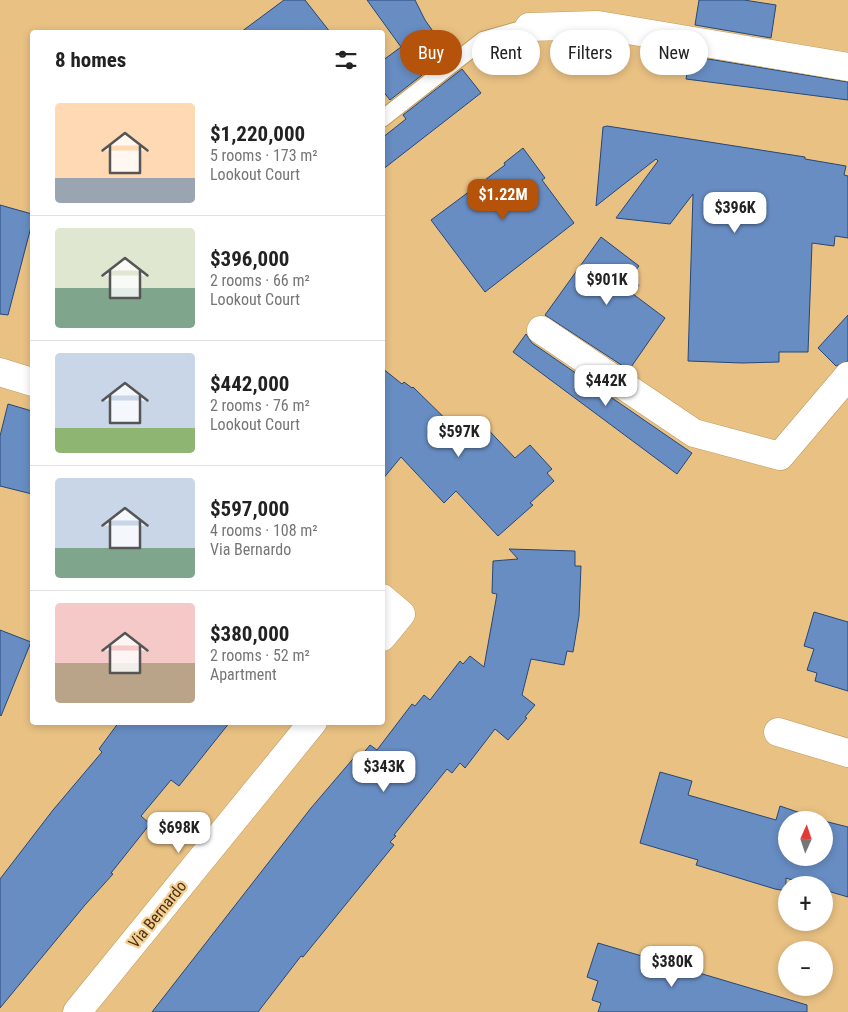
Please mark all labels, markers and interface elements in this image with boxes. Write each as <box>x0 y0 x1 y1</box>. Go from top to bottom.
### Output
chip: Buy <box>400 30 462 75</box>
chip: Rent <box>472 30 540 75</box>
chip: Filters <box>550 30 630 75</box>
chip: New <box>640 30 708 75</box>
icon: filters <box>332 46 360 74</box>
text: 8 homes <box>55 48 126 72</box>
text: $1,220,000 <box>210 122 305 146</box>
icon: home <box>95 123 155 183</box>
text: 5 rooms · 173 m² <box>210 146 318 165</box>
text: Lookout Court <box>210 165 300 184</box>
pin: $1.22M <box>462 178 544 221</box>
text: $1.22M <box>478 185 528 204</box>
pin: $396K <box>700 192 770 234</box>
text: $396K <box>714 198 756 217</box>
text: $396,000 <box>210 247 289 271</box>
icon: home <box>95 248 155 308</box>
pin: $901K <box>572 264 642 306</box>
text: $901K <box>586 270 628 289</box>
text: 2 rooms · 66 m² <box>210 271 310 290</box>
text: Lookout Court <box>210 290 300 309</box>
pin: $442K <box>571 364 641 407</box>
text: $442K <box>585 371 627 390</box>
text: $442,000 <box>210 372 289 396</box>
icon: home <box>95 373 155 433</box>
text: 2 rooms · 76 m² <box>210 396 310 415</box>
text: Lookout Court <box>210 415 300 434</box>
pin: $597K <box>424 416 494 458</box>
text: $597K <box>438 422 480 441</box>
text: $597,000 <box>210 497 289 521</box>
icon: home <box>95 498 155 558</box>
text: 4 rooms · 108 m² <box>210 521 318 540</box>
text: Via Bernardo <box>210 540 291 559</box>
text: $380,000 <box>210 622 289 646</box>
icon: home <box>95 623 155 683</box>
text: 2 rooms · 52 m² <box>210 646 310 665</box>
text: Apartment <box>210 665 277 684</box>
pin: $343K <box>349 750 419 793</box>
text: $343K <box>363 757 405 776</box>
north arrow <box>778 811 832 866</box>
map controls <box>778 811 833 996</box>
pin: $698K <box>144 812 214 854</box>
text: $698K <box>158 818 200 837</box>
button: + <box>778 876 833 931</box>
street label: Via Bernardo <box>124 877 190 952</box>
button: − <box>778 941 833 996</box>
pin: $380K <box>637 946 707 988</box>
text: $380K <box>651 952 693 971</box>

